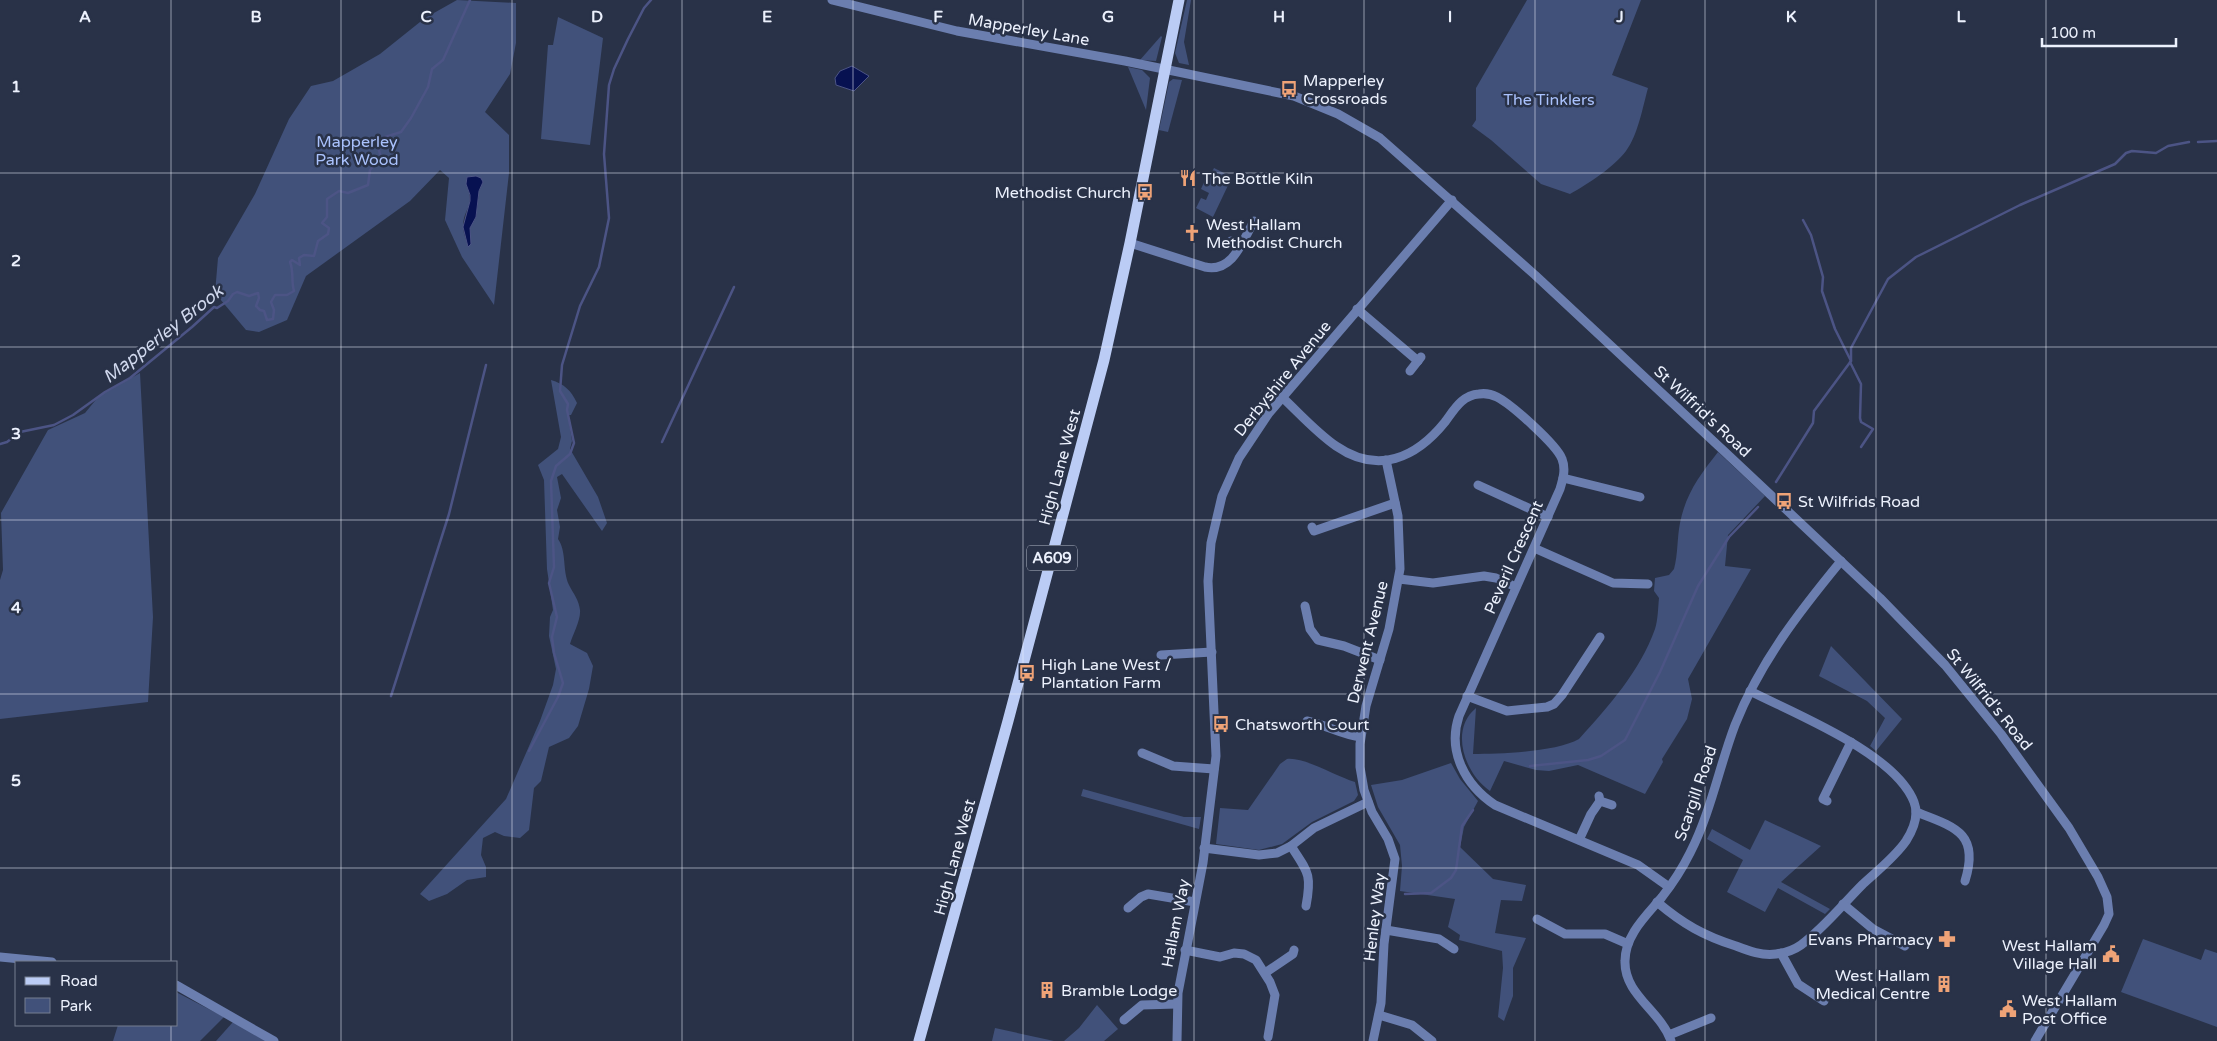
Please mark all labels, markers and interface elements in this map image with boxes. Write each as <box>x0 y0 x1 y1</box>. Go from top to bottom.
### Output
text: A <box>79 7 91 27</box>
text: B <box>250 7 262 27</box>
text: C <box>420 7 432 27</box>
text: D <box>591 7 603 27</box>
text: E <box>762 7 772 27</box>
text: F <box>933 7 943 27</box>
text: G <box>1102 7 1114 27</box>
text: H <box>1273 7 1285 27</box>
text: I <box>1448 7 1452 27</box>
text: J <box>1615 7 1624 27</box>
text: K <box>1786 7 1797 27</box>
text: L <box>1956 7 1966 27</box>
street label: Mapperley Lane <box>967 9 1091 50</box>
scale bar <box>2042 15 2176 47</box>
text: 100 m <box>2050 24 2096 42</box>
place label: Mapperley Crossroads <box>1303 71 1387 109</box>
text: 1 <box>11 77 21 97</box>
bus stop icon: Mapperley Crossroads <box>1279 79 1299 99</box>
park label: The Tinklers <box>1503 90 1595 110</box>
park label: Mapperley Park Wood <box>315 132 399 170</box>
restaurant icon: The Bottle Kiln <box>1178 168 1198 188</box>
place label: The Bottle Kiln <box>1202 169 1313 189</box>
bus stop icon: Methodist Church <box>1135 182 1155 202</box>
place label: Methodist Church <box>994 183 1131 203</box>
place label: West Hallam Methodist Church <box>1206 215 1343 253</box>
church icon: West Hallam Methodist Church <box>1182 223 1202 243</box>
text: 2 <box>11 251 21 271</box>
water label: Mapperley Brook <box>98 279 229 388</box>
street label: Derbyshire Avenue <box>1230 317 1336 441</box>
street label: St Wilfrid's Road <box>1650 362 1755 462</box>
street label: High Lane West <box>1035 407 1085 527</box>
text: 3 <box>11 424 21 444</box>
bus stop icon: St Wilfrids Road <box>1774 491 1794 511</box>
place label: St Wilfrids Road <box>1798 492 1920 512</box>
street label: Peveril Crescent <box>1480 498 1548 617</box>
road number: A609 <box>1027 546 1077 570</box>
street label: Derwent Avenue <box>1343 579 1393 706</box>
text: 4 <box>11 598 21 618</box>
street label: St Wilfrid's Road <box>1942 644 2037 755</box>
place label: High Lane West / Plantation Farm <box>1041 655 1172 693</box>
bus stop icon: High Lane West / Plantation Farm <box>1017 663 1037 683</box>
bus stop icon: Chatsworth Court <box>1211 714 1231 734</box>
place label: Chatsworth Court <box>1235 715 1369 735</box>
street label: Scargill Road <box>1670 743 1722 844</box>
text: 5 <box>11 771 21 791</box>
street label: High Lane West <box>930 797 980 917</box>
street label: Henley Way <box>1360 871 1390 963</box>
street label: Hallam Way <box>1158 877 1194 969</box>
pharmacy icon: Evans Pharmacy <box>1937 929 1957 949</box>
place label: Evans Pharmacy <box>1808 930 1933 950</box>
place label: West Hallam Village Hall <box>2002 936 2097 974</box>
public building icon: West Hallam Village Hall <box>2101 944 2121 964</box>
legend <box>15 961 178 1026</box>
place label: West Hallam Medical Centre <box>1815 966 1930 1004</box>
text: Road <box>60 972 98 990</box>
building icon: West Hallam Medical Centre <box>1934 974 1954 994</box>
building icon: Bramble Lodge <box>1037 980 1057 1000</box>
place label: Bramble Lodge <box>1061 981 1177 1001</box>
place label: West Hallam Post Office <box>2022 991 2117 1029</box>
text: Park <box>60 997 92 1015</box>
public building icon: West Hallam Post Office <box>1998 999 2018 1019</box>

